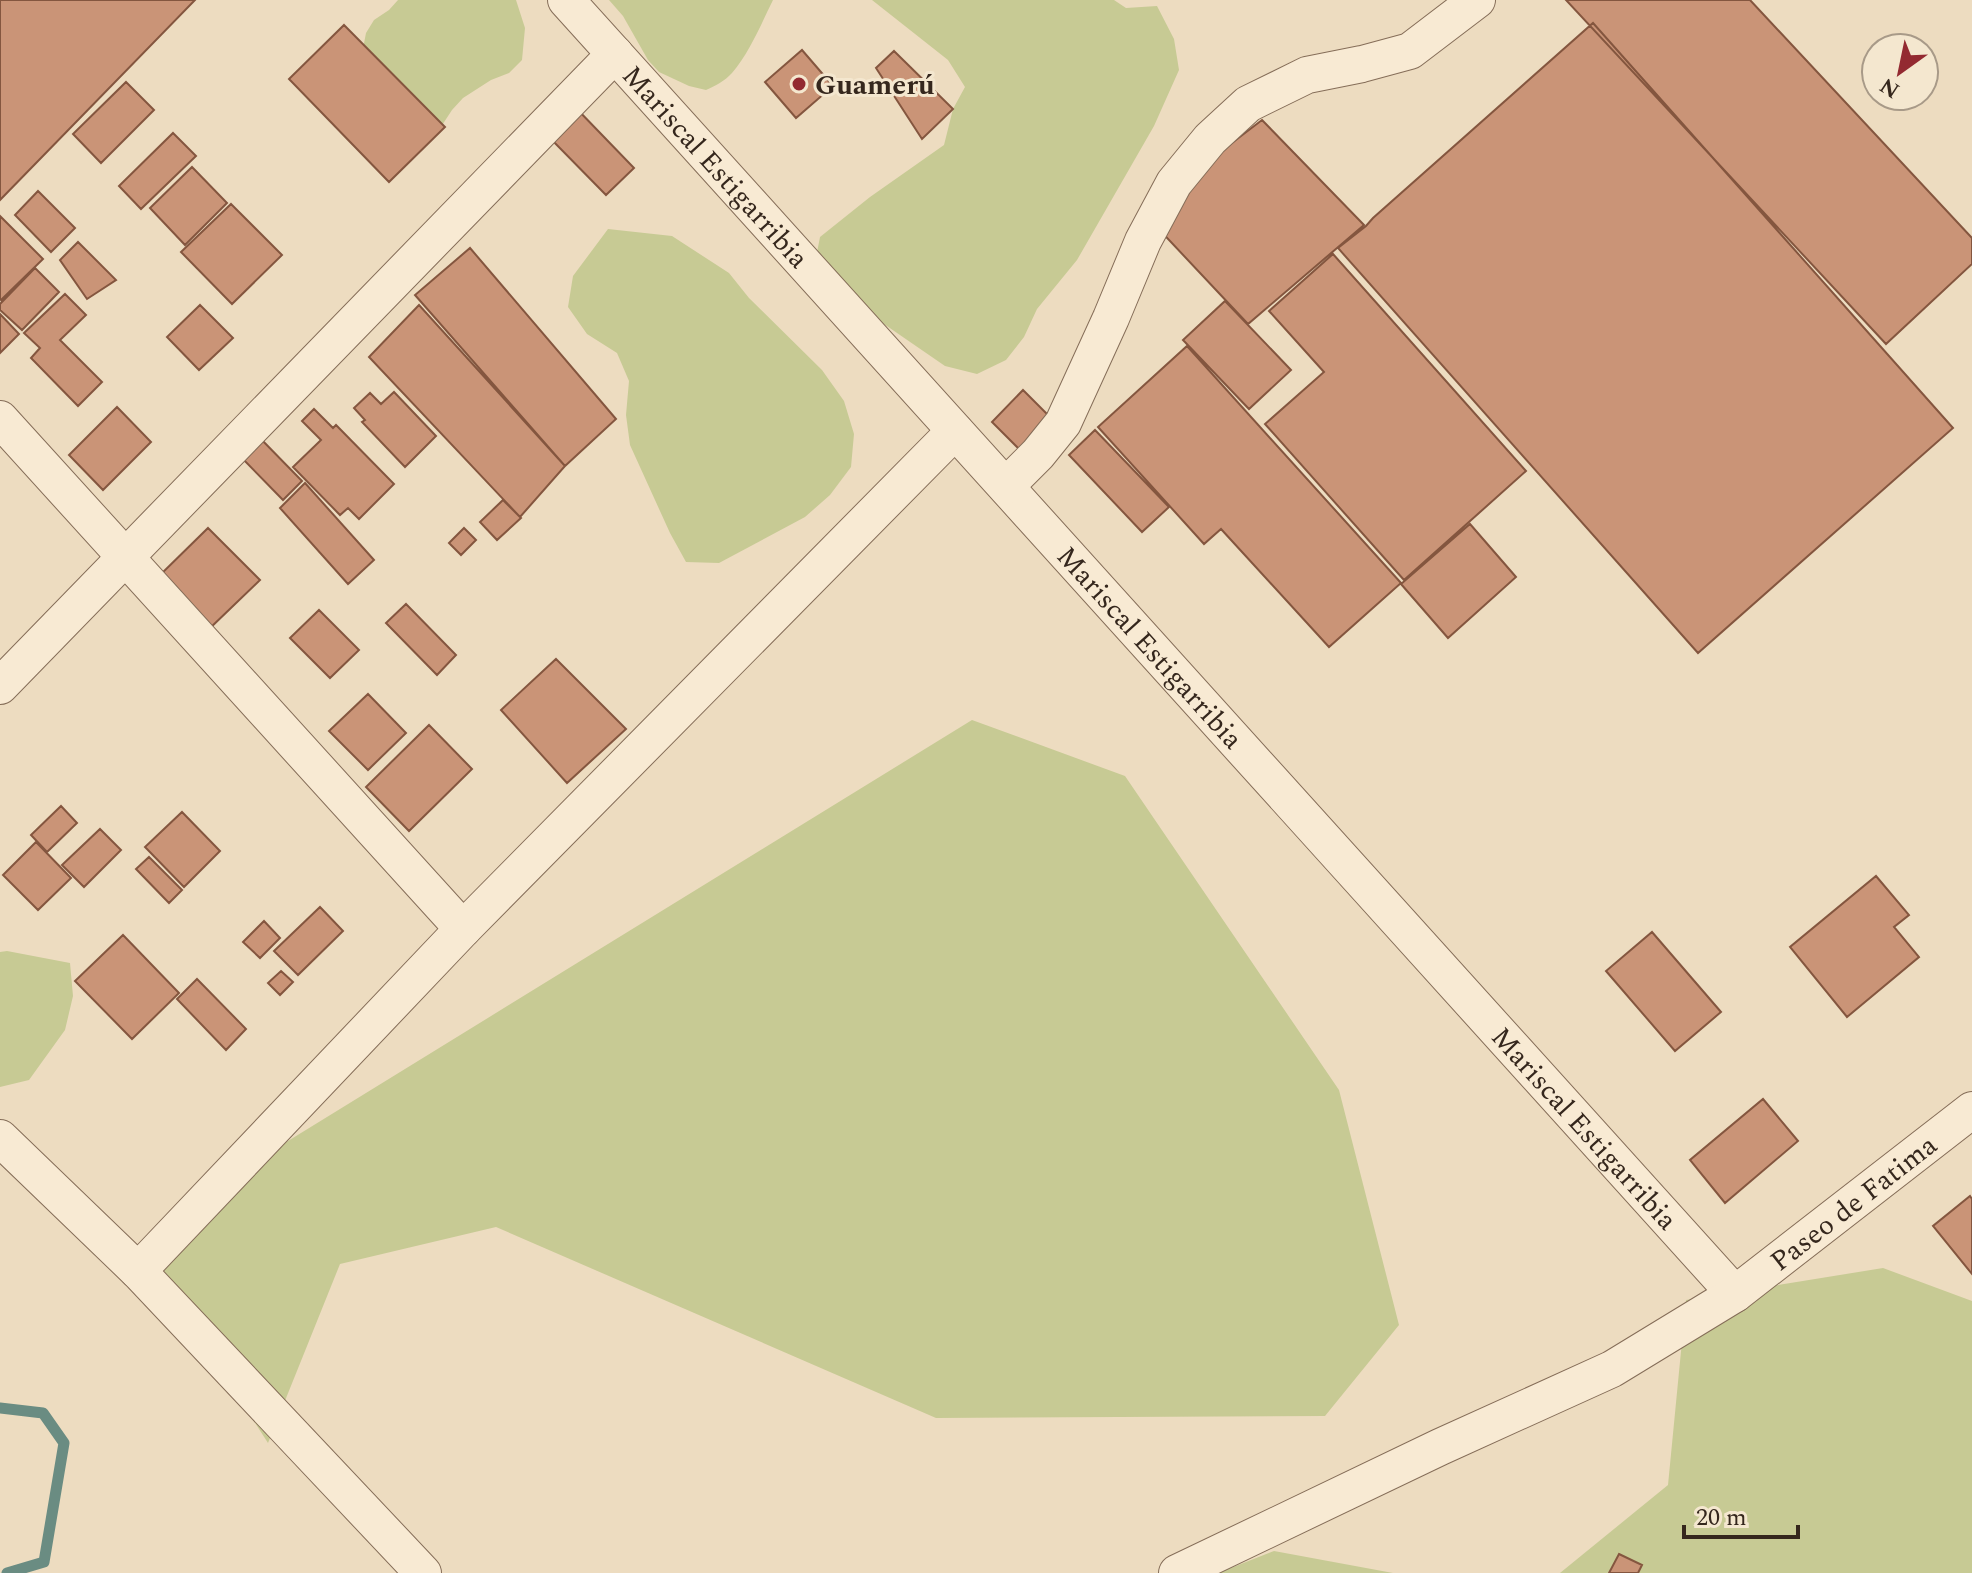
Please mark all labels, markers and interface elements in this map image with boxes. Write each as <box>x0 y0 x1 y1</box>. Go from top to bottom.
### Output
north arrow <box>1860 32 1940 112</box>
street label: Mariscal Estigarribia <box>611 56 819 279</box>
place label: Guamerú <box>815 64 935 107</box>
text: N <box>1873 69 1906 106</box>
marker: Guamerú <box>790 75 808 93</box>
street label: Mariscal Estigarribia <box>1046 537 1253 760</box>
street label: Mariscal Estigarribia <box>1480 1017 1688 1241</box>
street label: Paseo de Fatima <box>1761 1125 1947 1282</box>
scale bar <box>1684 1489 1798 1539</box>
text: 20 m <box>1696 1500 1747 1536</box>

